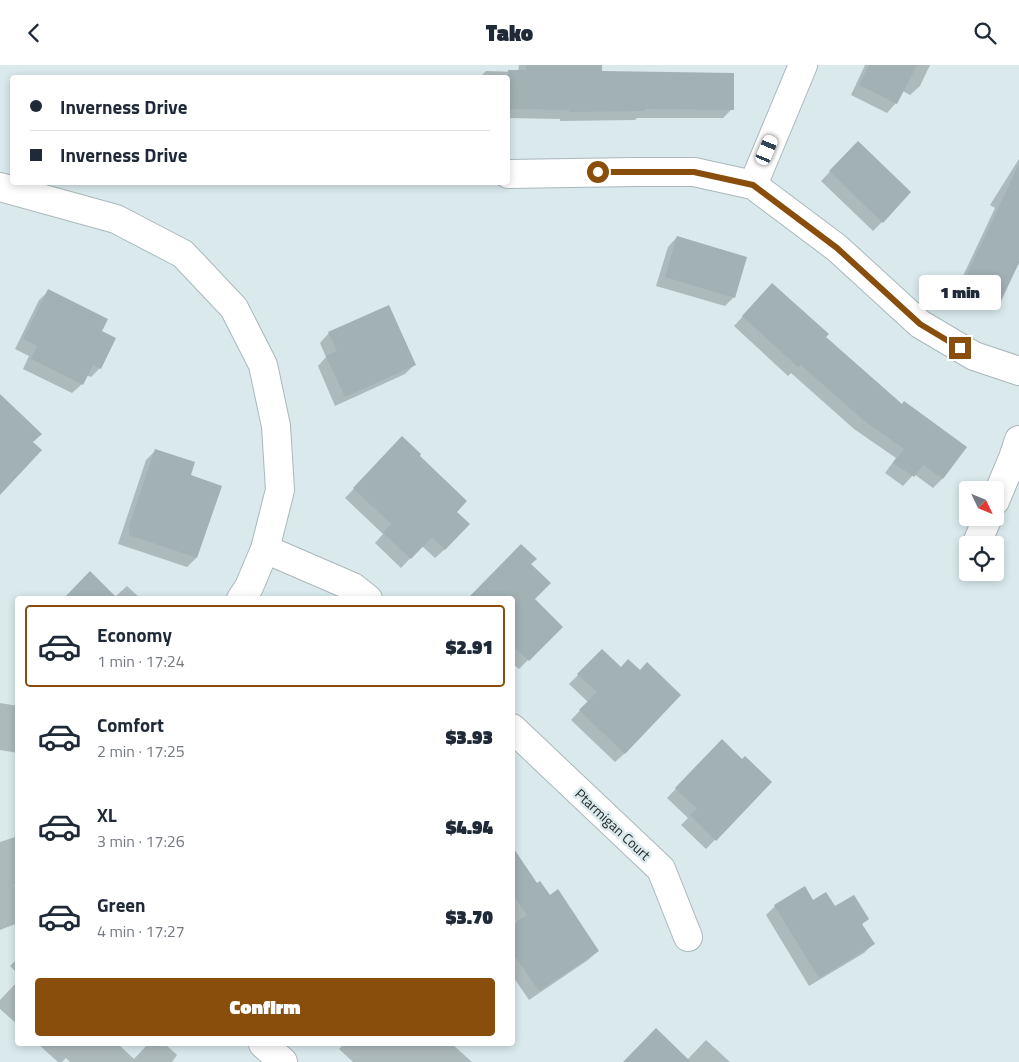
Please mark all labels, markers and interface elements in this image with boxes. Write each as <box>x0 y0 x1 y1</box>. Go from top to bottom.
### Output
text: Tako <box>486 16 533 50</box>
icon: back <box>20 19 48 47</box>
icon: search <box>971 19 999 47</box>
text: Inverness Drive <box>60 92 187 121</box>
car <box>754 133 779 167</box>
text: Inverness Drive <box>60 140 187 169</box>
route start <box>587 161 609 183</box>
callout: 1 min <box>919 275 1001 311</box>
text: 1 min <box>940 280 980 304</box>
route end <box>949 337 971 359</box>
north arrow <box>959 481 1004 526</box>
map controls <box>959 481 1004 581</box>
button: locate <box>959 536 1004 581</box>
text: Economy <box>97 620 172 649</box>
icon: car <box>37 624 82 669</box>
text: $2.91 <box>446 632 493 661</box>
text: 1 min · 17:24 <box>97 649 185 673</box>
text: Comfort <box>97 710 164 739</box>
icon: car <box>37 714 82 759</box>
text: $3.93 <box>446 722 493 751</box>
text: 2 min · 17:25 <box>97 739 185 763</box>
street label: Ptarmigan Court <box>570 783 656 865</box>
text: XL <box>97 800 117 829</box>
icon: car <box>37 804 82 849</box>
text: $4.94 <box>446 812 493 841</box>
text: 3 min · 17:26 <box>97 829 185 853</box>
text: Green <box>97 890 146 919</box>
icon: car <box>37 894 82 939</box>
text: $3.70 <box>446 902 493 931</box>
text: 4 min · 17:27 <box>97 919 185 943</box>
button: Confirm <box>35 978 495 1036</box>

